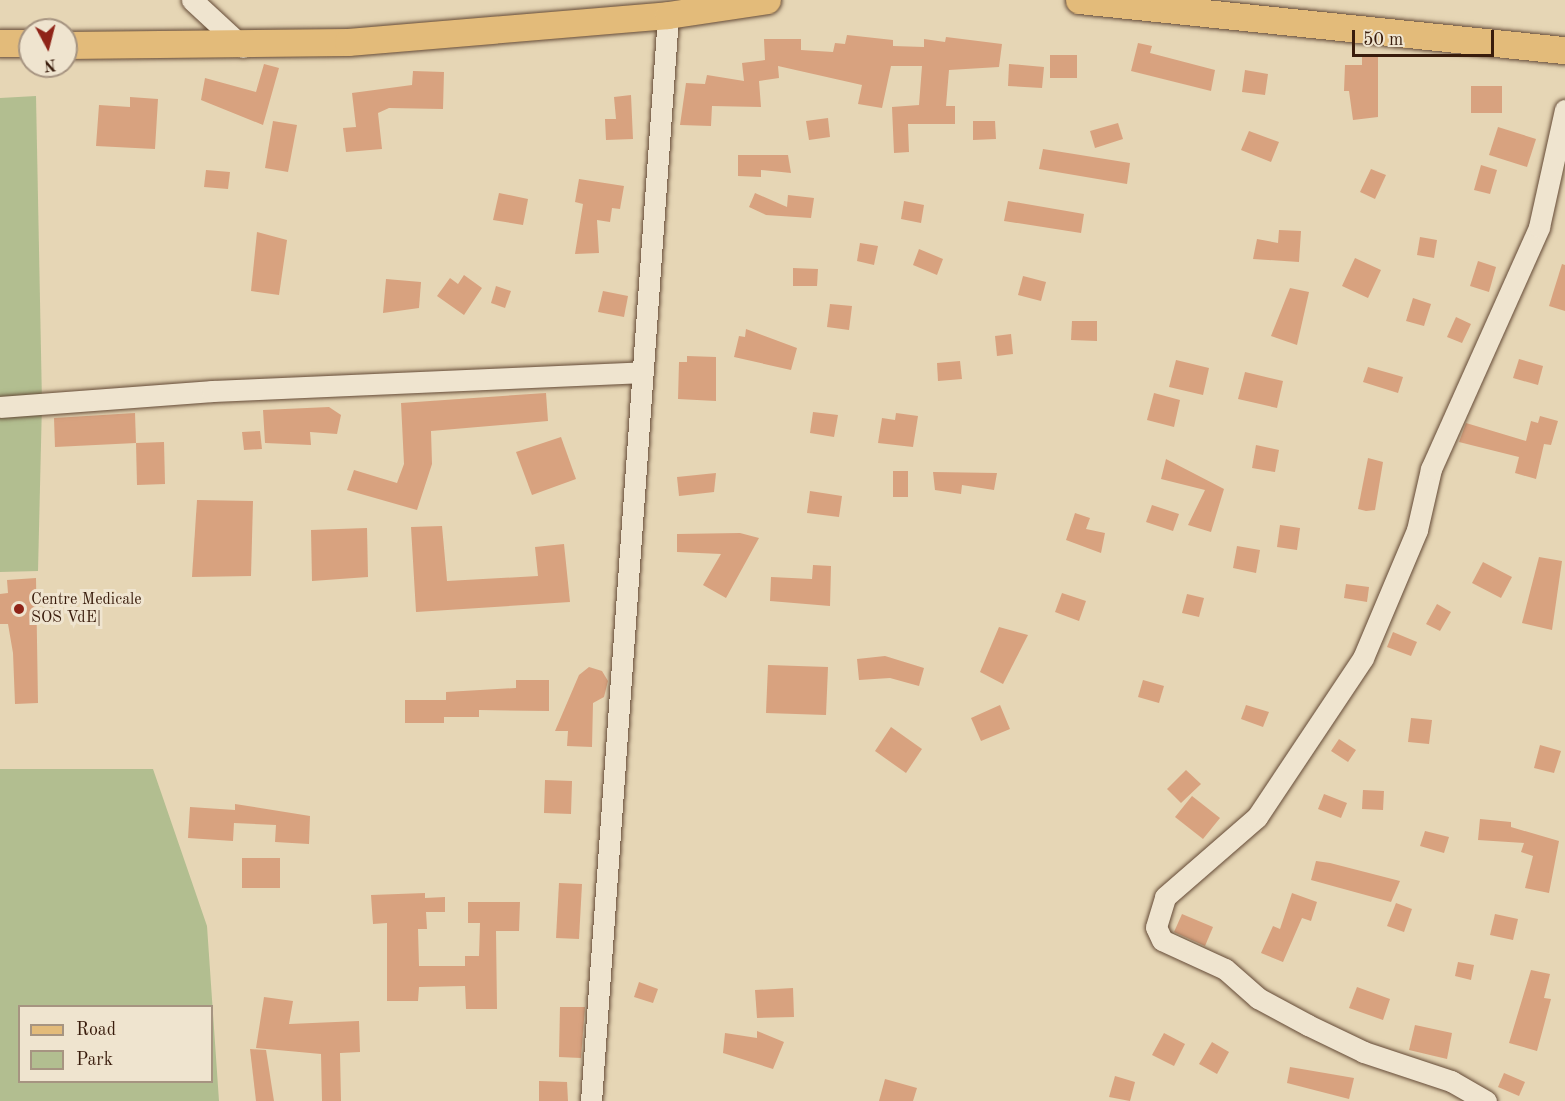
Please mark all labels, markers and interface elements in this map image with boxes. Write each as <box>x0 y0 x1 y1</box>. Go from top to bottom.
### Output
north arrow <box>18 18 78 78</box>
scale bar <box>1355 18 1498 56</box>
text: 50 m <box>1363 31 1403 49</box>
text: N <box>43 55 57 73</box>
place label: Centre Medicale SOS VdE| <box>31 590 142 628</box>
marker: Centre Medicale SOS VdE| <box>12 602 26 616</box>
legend <box>18 1005 213 1083</box>
text: Road <box>76 1021 116 1039</box>
text: Park <box>76 1051 113 1069</box>

